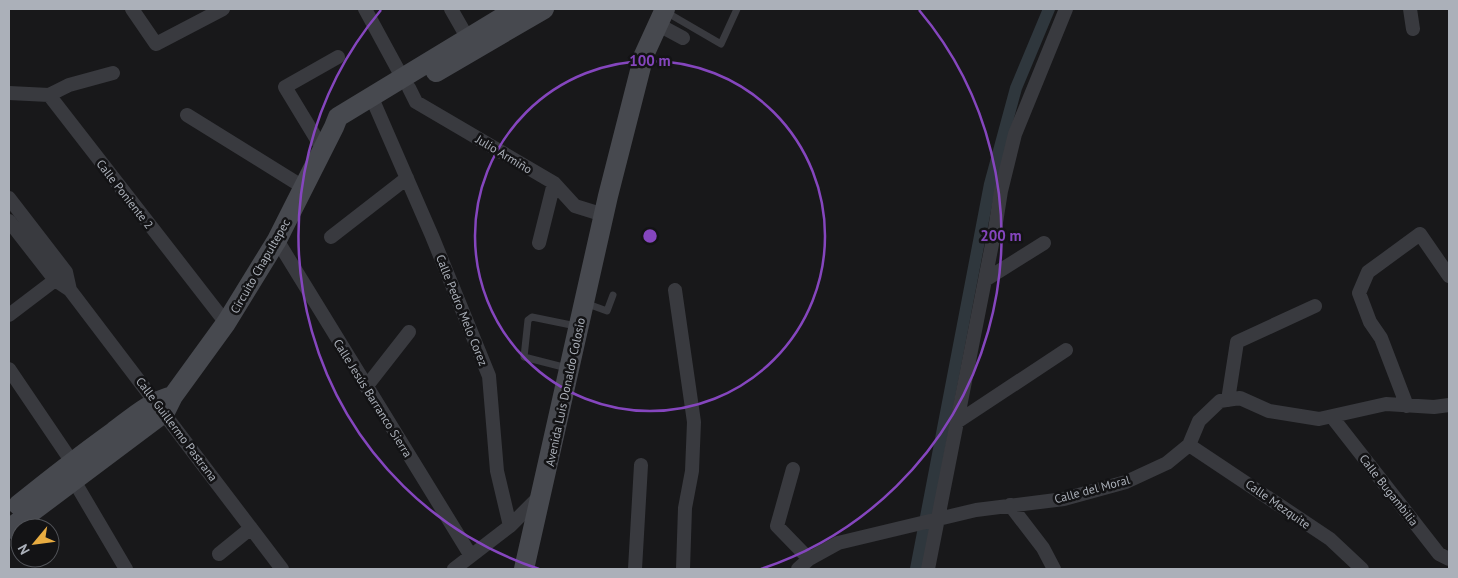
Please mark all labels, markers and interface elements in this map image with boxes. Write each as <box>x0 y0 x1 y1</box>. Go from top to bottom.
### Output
text: 100 m <box>629 51 671 70</box>
street label: Julio Armiño <box>472 131 535 177</box>
street label: Calle Poniente 2 <box>93 156 157 232</box>
street label: Circuito Chapultepec <box>227 216 293 316</box>
text: 200 m <box>980 226 1022 245</box>
centre of rings <box>641 227 659 245</box>
street label: Calle Pedro Melo Corez <box>433 252 491 368</box>
street label: Avenida Luis Donaldo Colosio <box>542 316 588 468</box>
street label: Calle Jesús Barranco Sierra <box>330 336 416 460</box>
street label: Calle Guillermo Pastrana <box>133 374 221 484</box>
street label: Calle Bugambilia <box>1356 451 1422 529</box>
street label: Calle del Moral <box>1053 472 1132 506</box>
street label: Calle Mezquite <box>1243 476 1313 532</box>
north arrow <box>10 518 60 568</box>
text: N <box>14 541 34 558</box>

